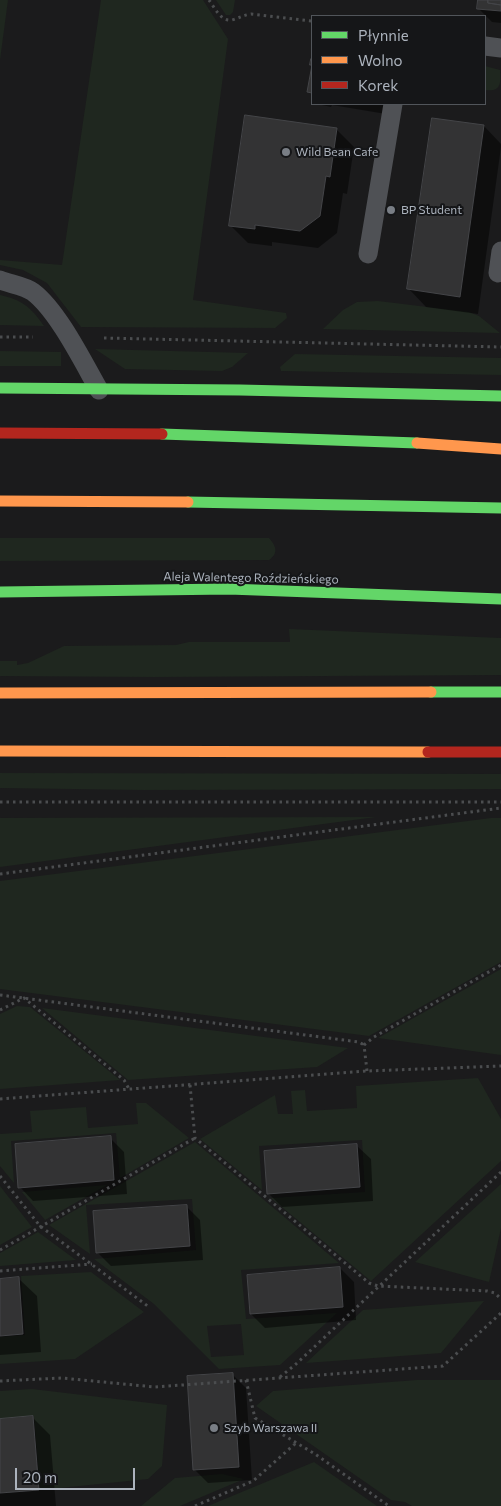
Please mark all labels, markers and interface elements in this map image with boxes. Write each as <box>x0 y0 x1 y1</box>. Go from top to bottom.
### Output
legend <box>311 15 486 105</box>
text: Płynnie <box>358 26 409 44</box>
text: Wolno <box>358 51 403 69</box>
text: Korek <box>358 76 398 94</box>
place label: Wild Bean Cafe <box>296 145 378 159</box>
marker: Wild Bean Cafe <box>280 146 292 158</box>
place label: BP Student <box>401 203 462 217</box>
marker: BP Student <box>385 204 397 216</box>
street label: Aleja Walentego Roździeńskiego <box>163 569 339 587</box>
place label: Szyb Warszawa II <box>224 1421 317 1435</box>
marker: Szyb Warszawa II <box>208 1422 220 1434</box>
scale bar <box>18 1458 138 1490</box>
text: 20 m <box>23 1468 57 1486</box>

